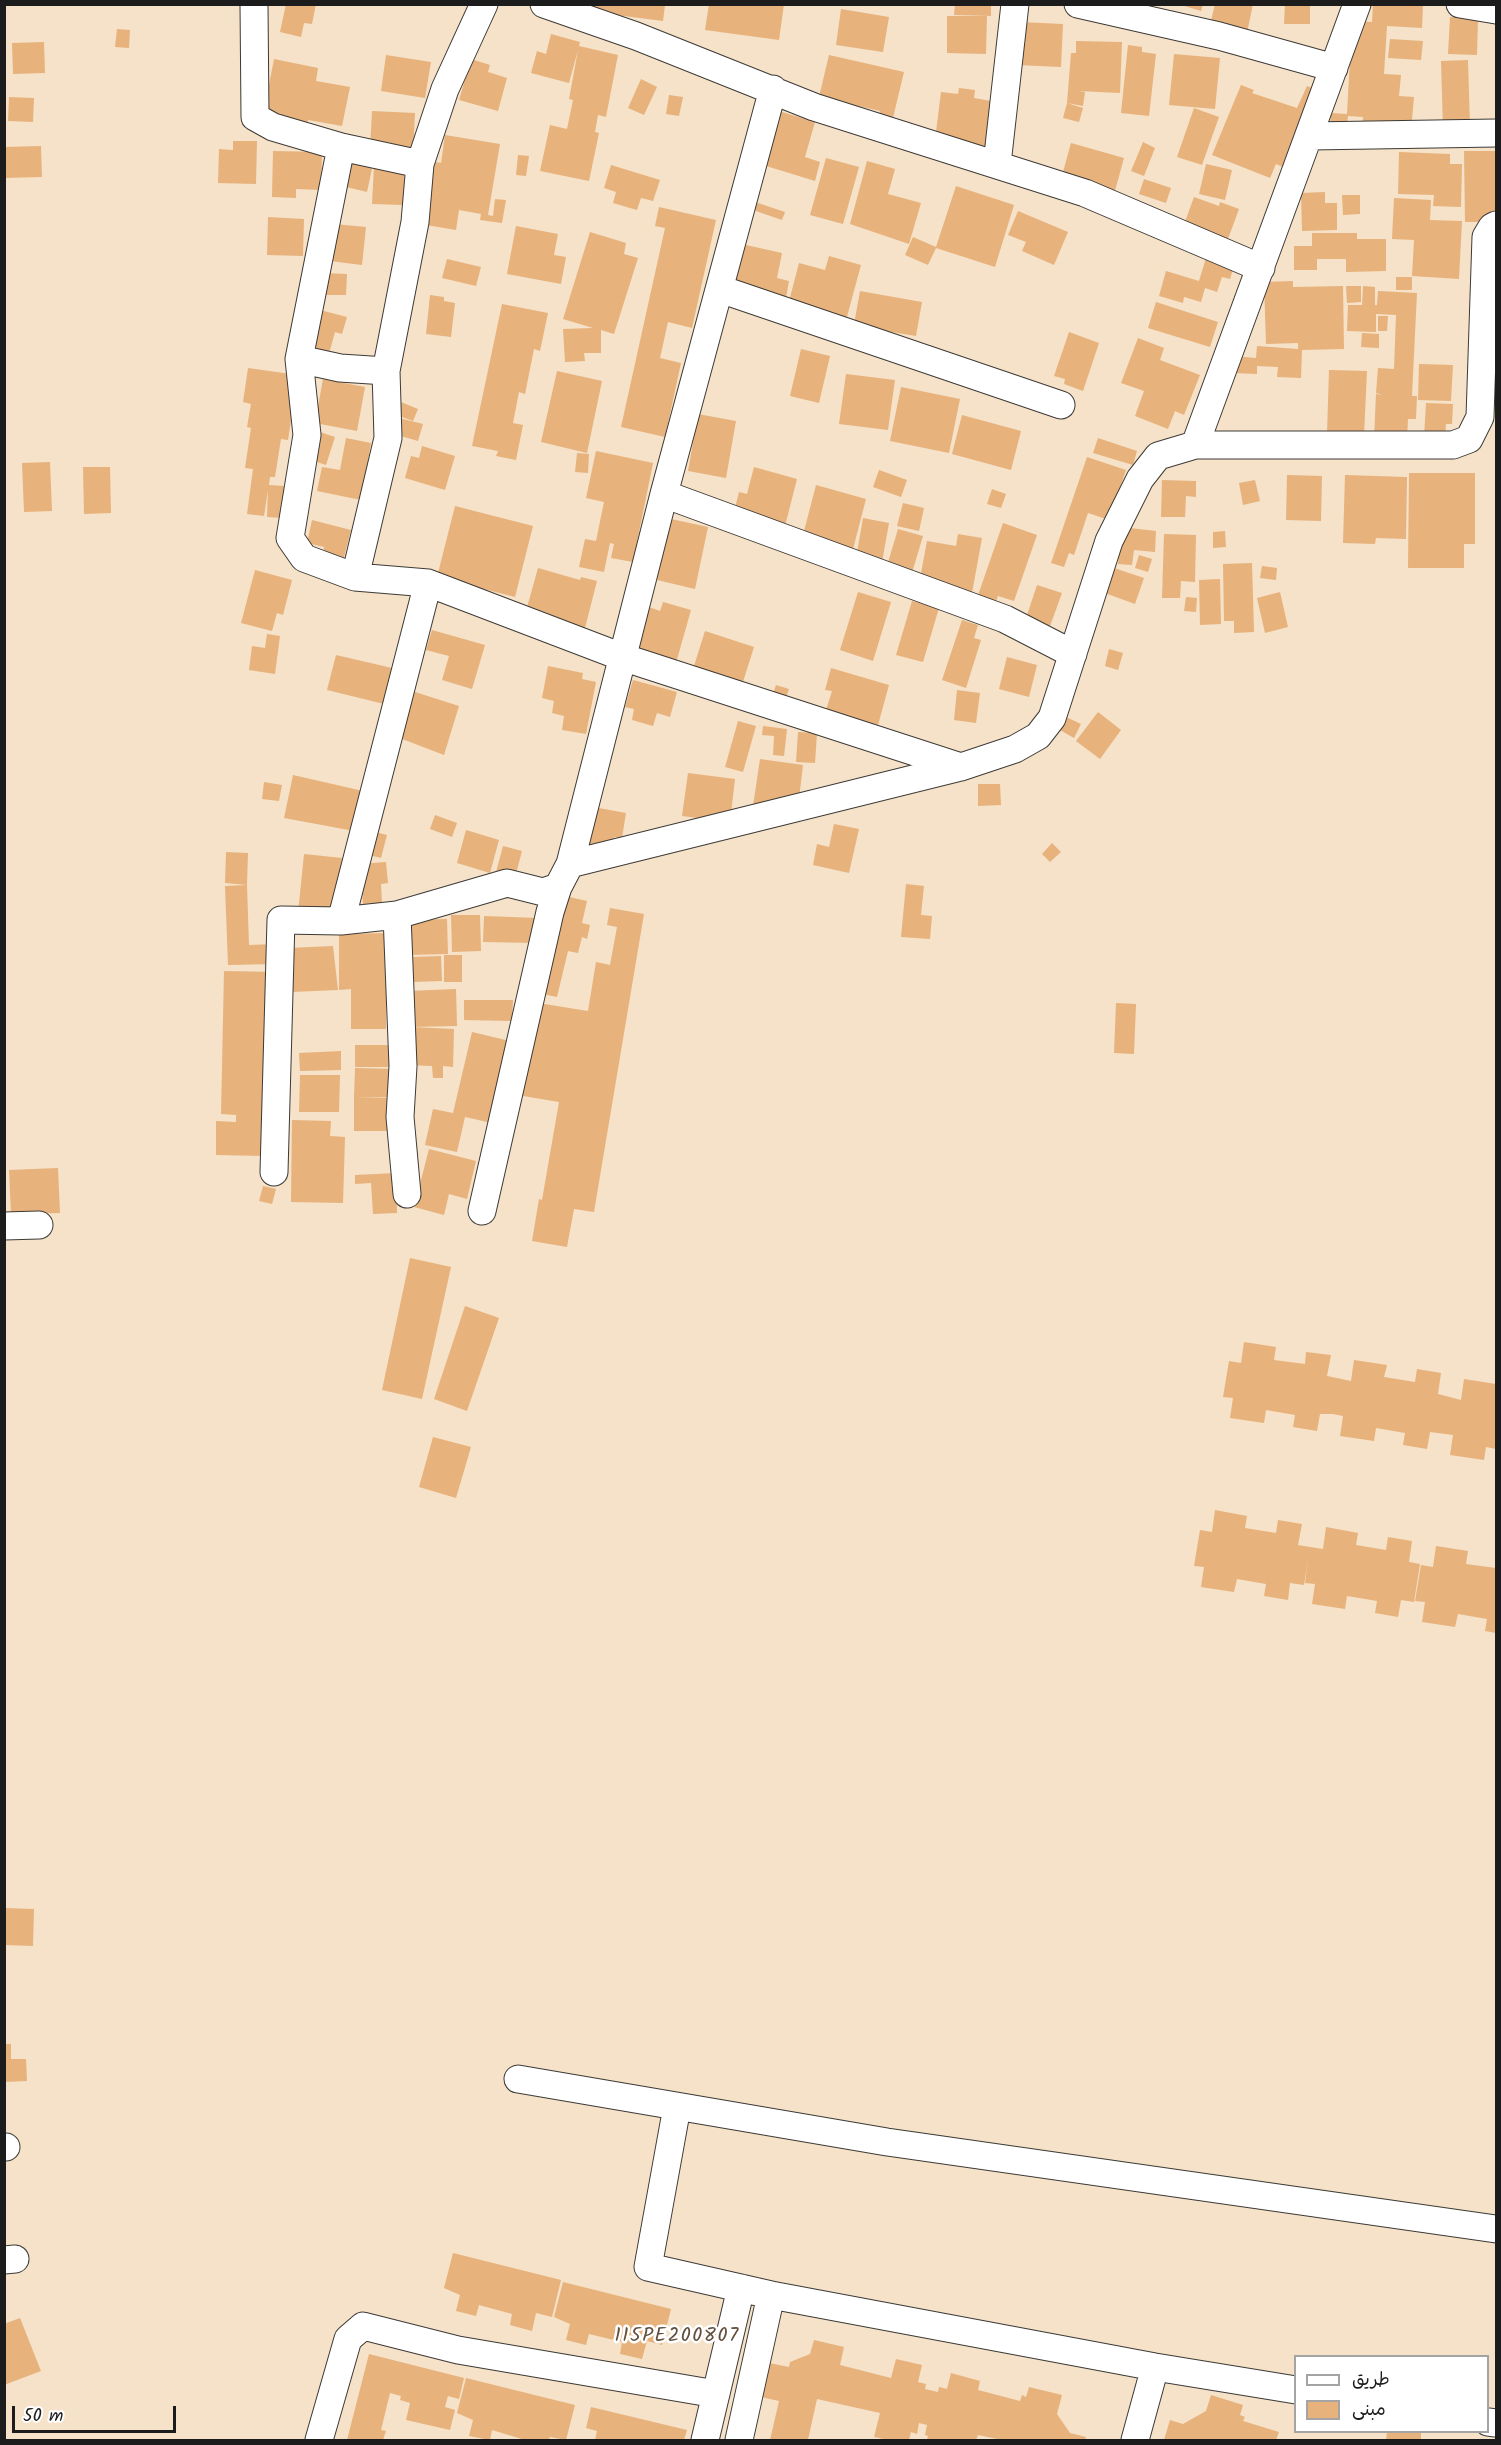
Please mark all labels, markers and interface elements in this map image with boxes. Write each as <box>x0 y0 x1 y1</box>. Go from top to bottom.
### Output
district label: 115PE200807 <box>614 2326 740 2350</box>
legend <box>1294 2355 1489 2433</box>
text: طريق <box>1352 2366 1390 2395</box>
scale bar <box>15 2394 178 2432</box>
text: مبنى <box>1352 2396 1386 2425</box>
text: 50 m <box>23 2402 63 2431</box>

